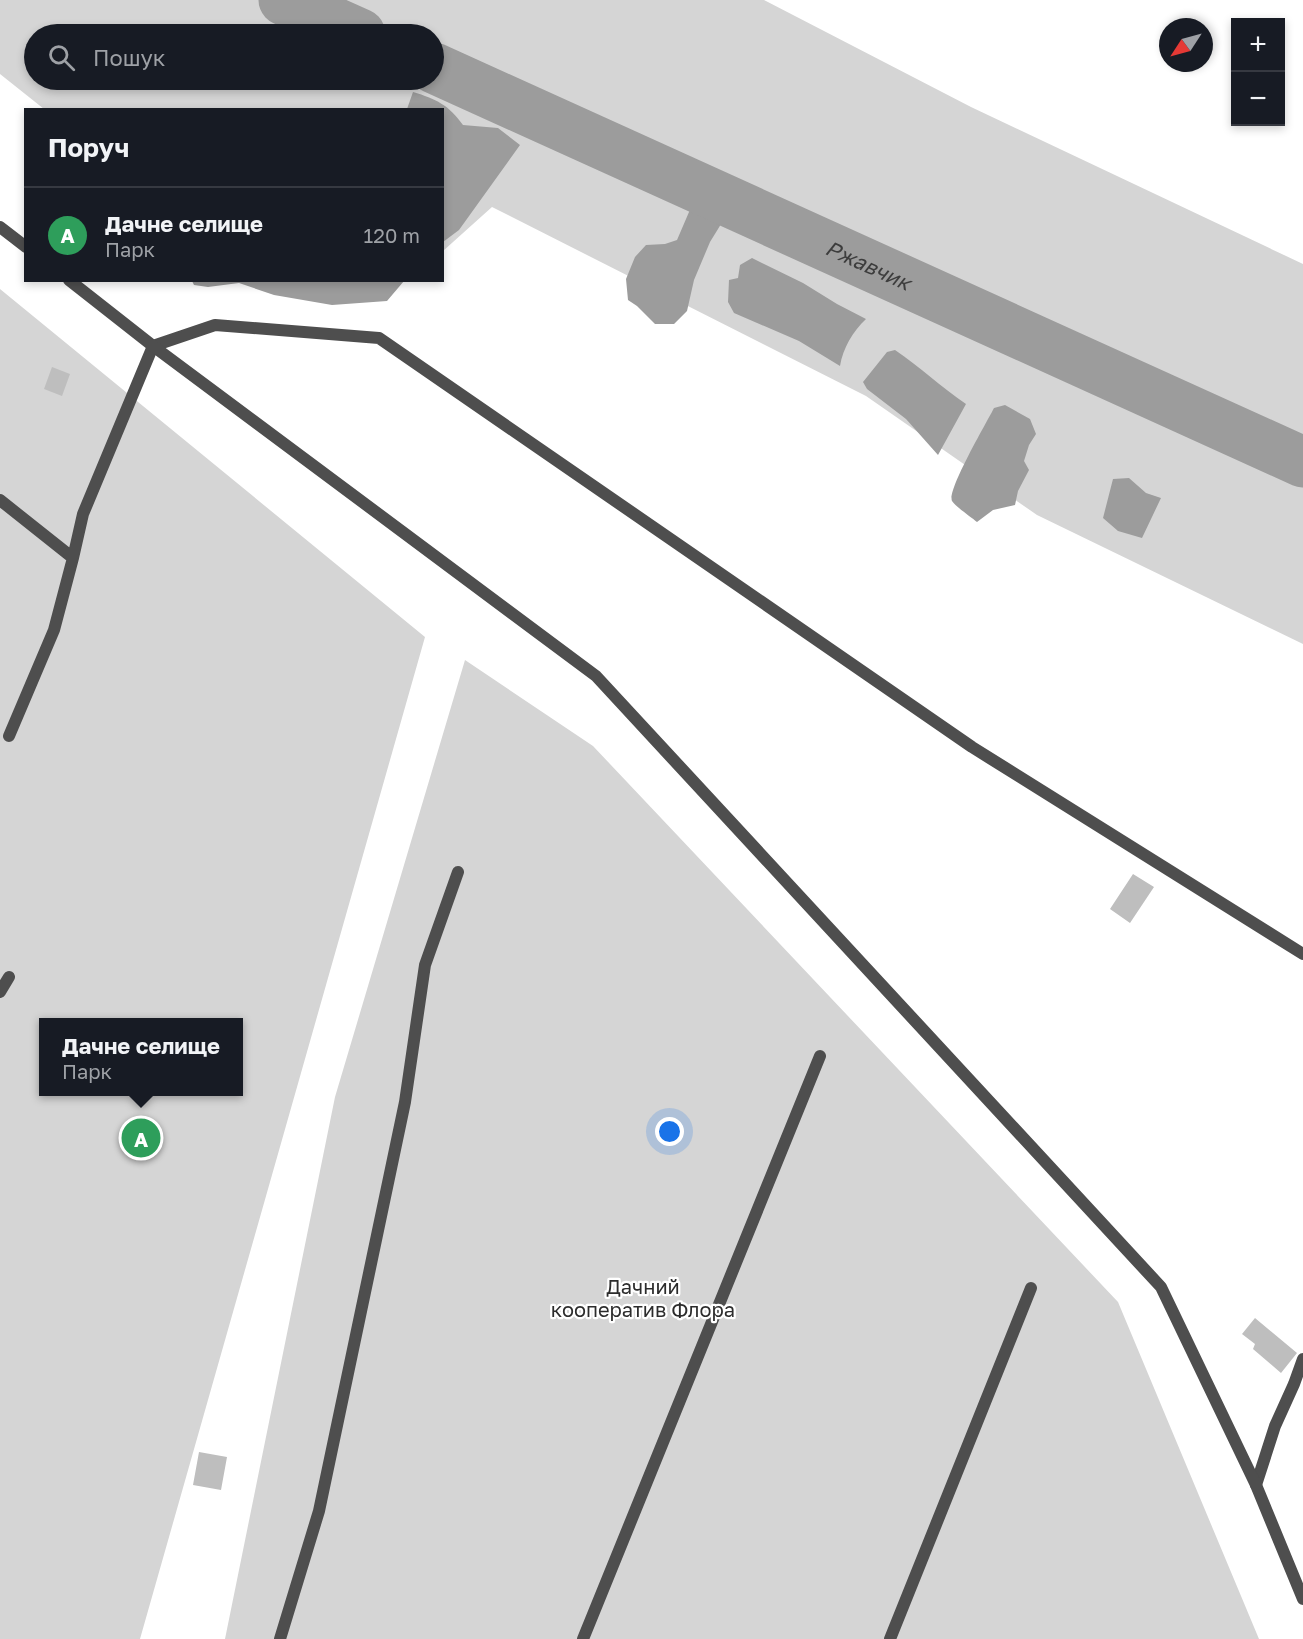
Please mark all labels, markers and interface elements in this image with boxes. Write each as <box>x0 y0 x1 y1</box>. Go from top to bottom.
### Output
north arrow <box>1159 18 1213 72</box>
map controls <box>1231 18 1285 126</box>
button: + <box>1231 18 1285 72</box>
search box <box>24 24 444 90</box>
icon: search <box>45 41 78 74</box>
text: Пошук <box>93 44 166 71</box>
button: − <box>1231 72 1285 126</box>
text: Поруч <box>48 132 129 163</box>
text: Дачне селище <box>105 210 263 237</box>
text: A <box>60 223 75 247</box>
text: 120 m <box>364 223 420 247</box>
water label: Ржавчик <box>822 234 918 297</box>
text: Парк <box>105 237 155 261</box>
popup <box>39 1018 243 1096</box>
text: Дачне селище <box>62 1032 220 1059</box>
text: Парк <box>62 1059 112 1083</box>
pin: A <box>122 1116 160 1160</box>
your location <box>655 1117 684 1146</box>
park label: Дачний кооператив Флора <box>551 1274 735 1321</box>

